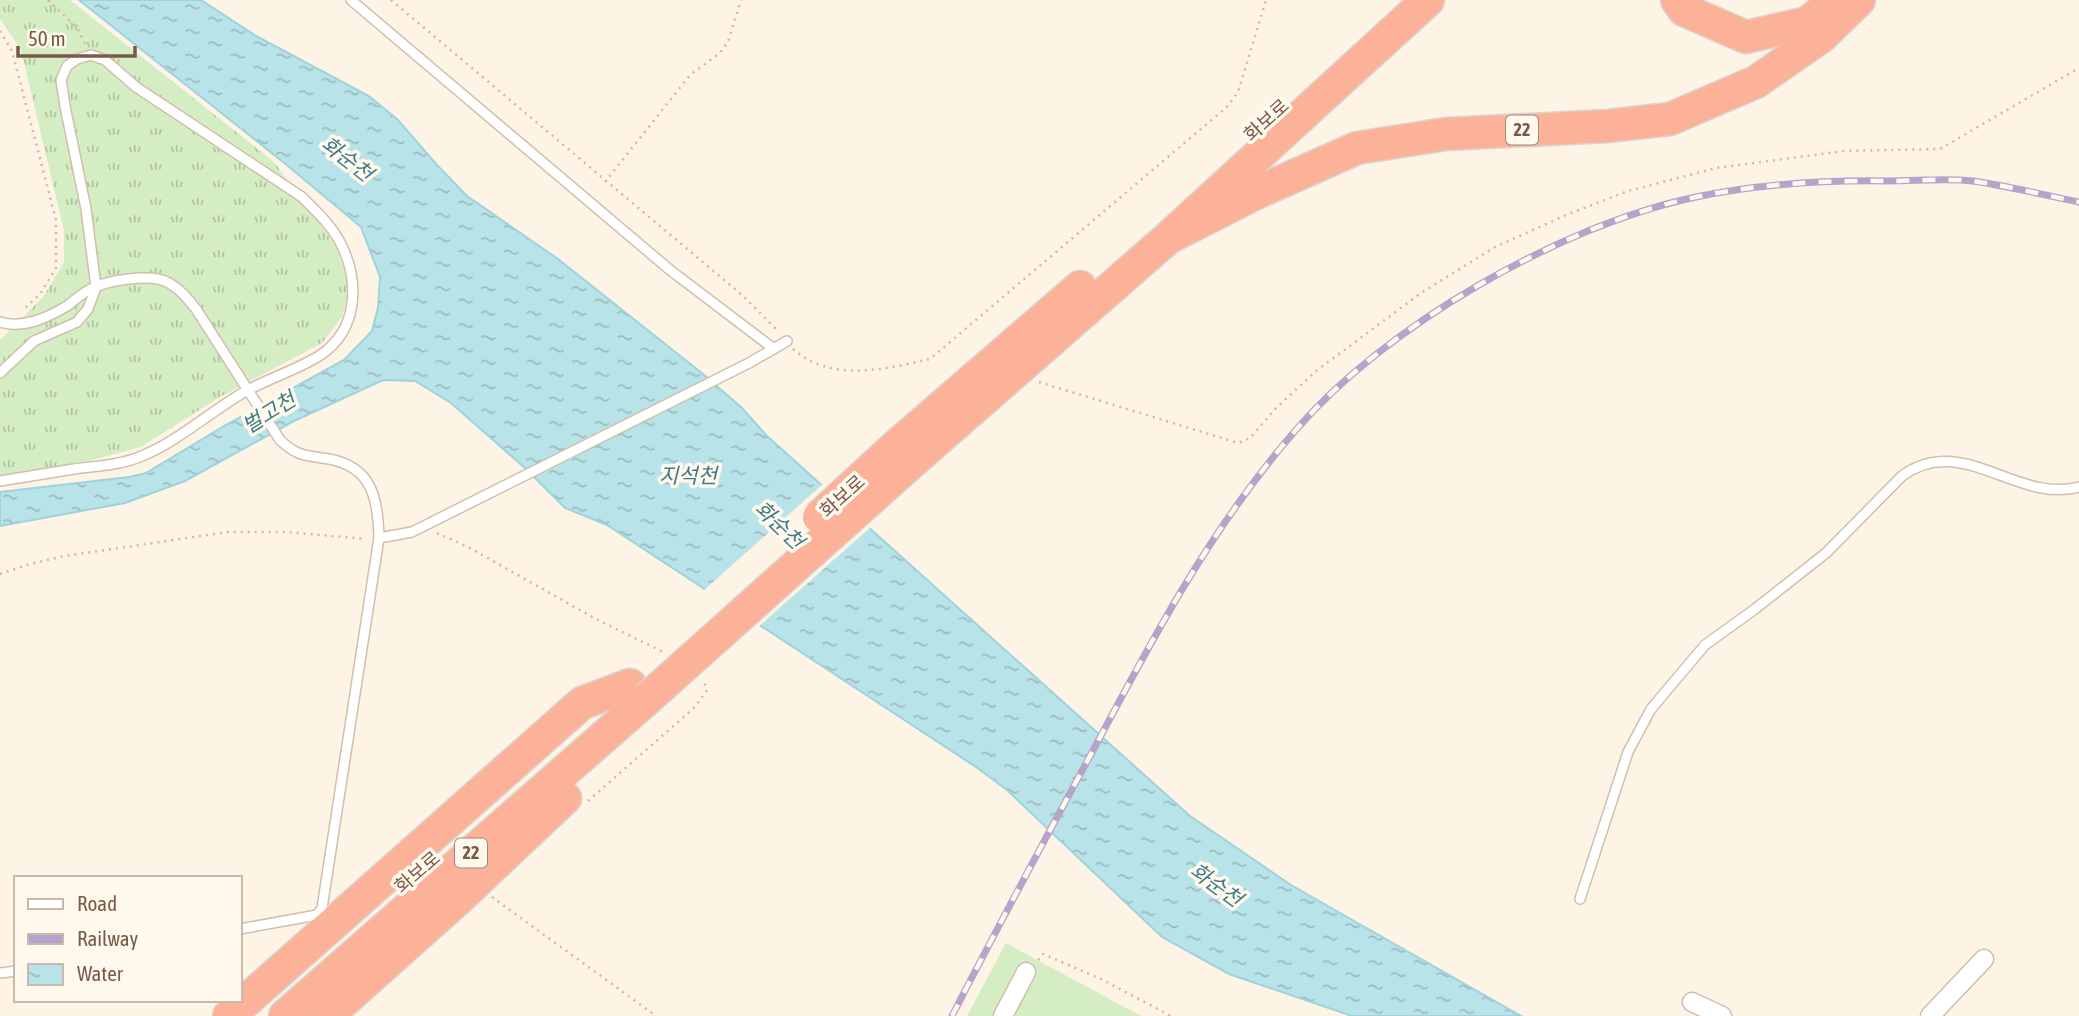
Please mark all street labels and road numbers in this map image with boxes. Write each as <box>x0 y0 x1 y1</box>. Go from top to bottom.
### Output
street label: 화보로 <box>1239 94 1293 146</box>
road number: 22 <box>1506 116 1538 145</box>
street label: 화보로 <box>815 470 869 522</box>
road number: 22 <box>455 838 487 868</box>
street label: 화보로 <box>390 846 444 898</box>

